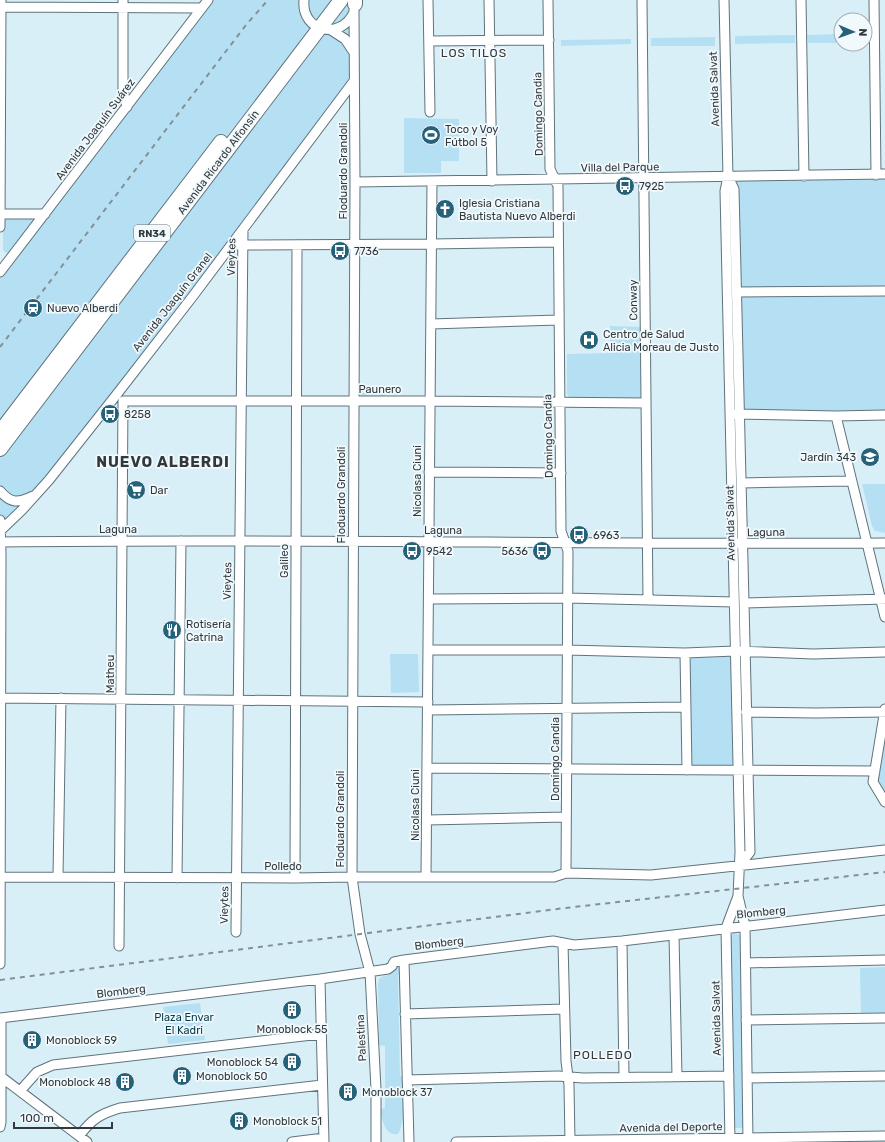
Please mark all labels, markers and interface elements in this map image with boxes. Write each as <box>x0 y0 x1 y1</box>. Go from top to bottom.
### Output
north arrow <box>833 12 873 52</box>
text: N <box>856 28 869 37</box>
district label: LOS TILOS <box>441 46 507 60</box>
street label: Avenida Salvat <box>707 50 722 127</box>
street label: Domingo Candia <box>531 72 546 156</box>
street label: Avenida Joaquín Suárez <box>53 76 138 183</box>
street label: Avenida Ricardo Alfonsín <box>175 108 262 217</box>
street label: Floduardo Grandoli <box>337 123 350 219</box>
place label: Toco y Voy Fútbol 5 <box>445 123 498 149</box>
sports icon: Toco y Voy Fútbol 5 <box>420 124 442 146</box>
street label: Villa del Parque <box>581 160 659 175</box>
bus stop icon: 7925 <box>614 175 636 197</box>
place label: 7925 <box>639 180 665 193</box>
place label: Iglesia Cristiana Bautista Nuevo Alberdi <box>459 197 576 223</box>
church icon: Iglesia Cristiana Bautista Nuevo Alberdi <box>434 198 456 220</box>
road number: RN34 <box>134 225 170 241</box>
street label: Vieytes <box>225 238 238 276</box>
bus stop icon: 7736 <box>329 240 351 262</box>
place label: 7736 <box>354 245 379 258</box>
street label: Avenida Joaquín Granel <box>130 250 215 354</box>
street label: Conway <box>627 279 640 321</box>
station icon: Nuevo Alberdi <box>22 297 44 319</box>
place label: Nuevo Alberdi <box>47 302 118 315</box>
place label: Centro de Salud Alicia Moreau de Justo <box>603 328 719 354</box>
hospital icon: Centro de Salud Alicia Moreau de Justo <box>578 329 600 351</box>
street label: Paunero <box>359 383 401 396</box>
street label: Domingo Candia <box>541 394 556 478</box>
bus stop icon: 8258 <box>99 403 121 425</box>
place label: 8258 <box>124 408 151 421</box>
street label: Nicolasa Ciuni <box>411 445 424 517</box>
school or university icon: Jardín 343 <box>859 446 881 468</box>
street label: Floduardo Grandoli <box>335 447 348 543</box>
place label: Jardín 343 <box>800 451 856 464</box>
district label: NUEVO ALBERDI <box>96 453 230 471</box>
supermarket icon: Dar <box>125 479 147 501</box>
place label: Dar <box>150 484 169 497</box>
street label: Avenida Salvat <box>723 484 738 561</box>
street label: Laguna <box>99 523 137 536</box>
street label: Laguna <box>424 524 462 537</box>
bus stop icon: 6963 <box>568 524 590 546</box>
street label: Laguna <box>747 526 785 539</box>
place label: 6963 <box>593 529 620 542</box>
bus stop icon: 9542 <box>401 540 423 562</box>
bus stop icon: 5636 <box>531 540 553 562</box>
street label: Galileo <box>278 544 291 578</box>
place label: 9542 <box>426 545 452 558</box>
place label: 5636 <box>502 545 528 558</box>
street label: Vieytes <box>221 562 234 600</box>
place label: Rotisería Catrina <box>186 618 231 644</box>
restaurant icon: Rotisería Catrina <box>161 619 183 641</box>
street label: Matheu <box>104 655 117 693</box>
street label: Domingo Candia <box>549 717 562 801</box>
street label: Nicolasa Ciuni <box>409 769 422 841</box>
street label: Floduardo Grandoli <box>334 771 347 867</box>
street label: Polledo <box>264 860 302 873</box>
street label: Vieytes <box>218 886 231 924</box>
street label: Blomberg <box>736 903 786 922</box>
street label: Blomberg <box>414 934 464 953</box>
street label: Avenida Salvat <box>709 979 724 1056</box>
street label: Blomberg <box>96 982 146 1001</box>
building icon: Monoblock 55 <box>281 999 303 1021</box>
park label: Plaza Envar El Kadri <box>154 1011 215 1037</box>
street label: Palestina <box>354 1014 369 1062</box>
place label: Monoblock 55 <box>257 1023 328 1036</box>
building icon: Monoblock 59 <box>21 1029 43 1051</box>
place label: Monoblock 59 <box>46 1034 117 1047</box>
district label: POLLEDO <box>573 1048 633 1062</box>
building icon: Monoblock 54 <box>281 1051 303 1073</box>
place label: Monoblock 54 <box>207 1056 278 1069</box>
building icon: Monoblock 50 <box>171 1065 193 1087</box>
place label: Monoblock 50 <box>196 1070 267 1083</box>
building icon: Monoblock 48 <box>114 1071 136 1093</box>
place label: Monoblock 48 <box>39 1076 111 1089</box>
building icon: Monoblock 37 <box>337 1081 359 1103</box>
place label: Monoblock 37 <box>362 1086 433 1099</box>
scale bar <box>14 1104 112 1130</box>
building icon: Monoblock 51 <box>228 1110 250 1132</box>
text: 100 m <box>20 1111 54 1125</box>
place label: Monoblock 51 <box>253 1115 322 1128</box>
street label: Avenida del Deporte <box>619 1120 723 1135</box>

